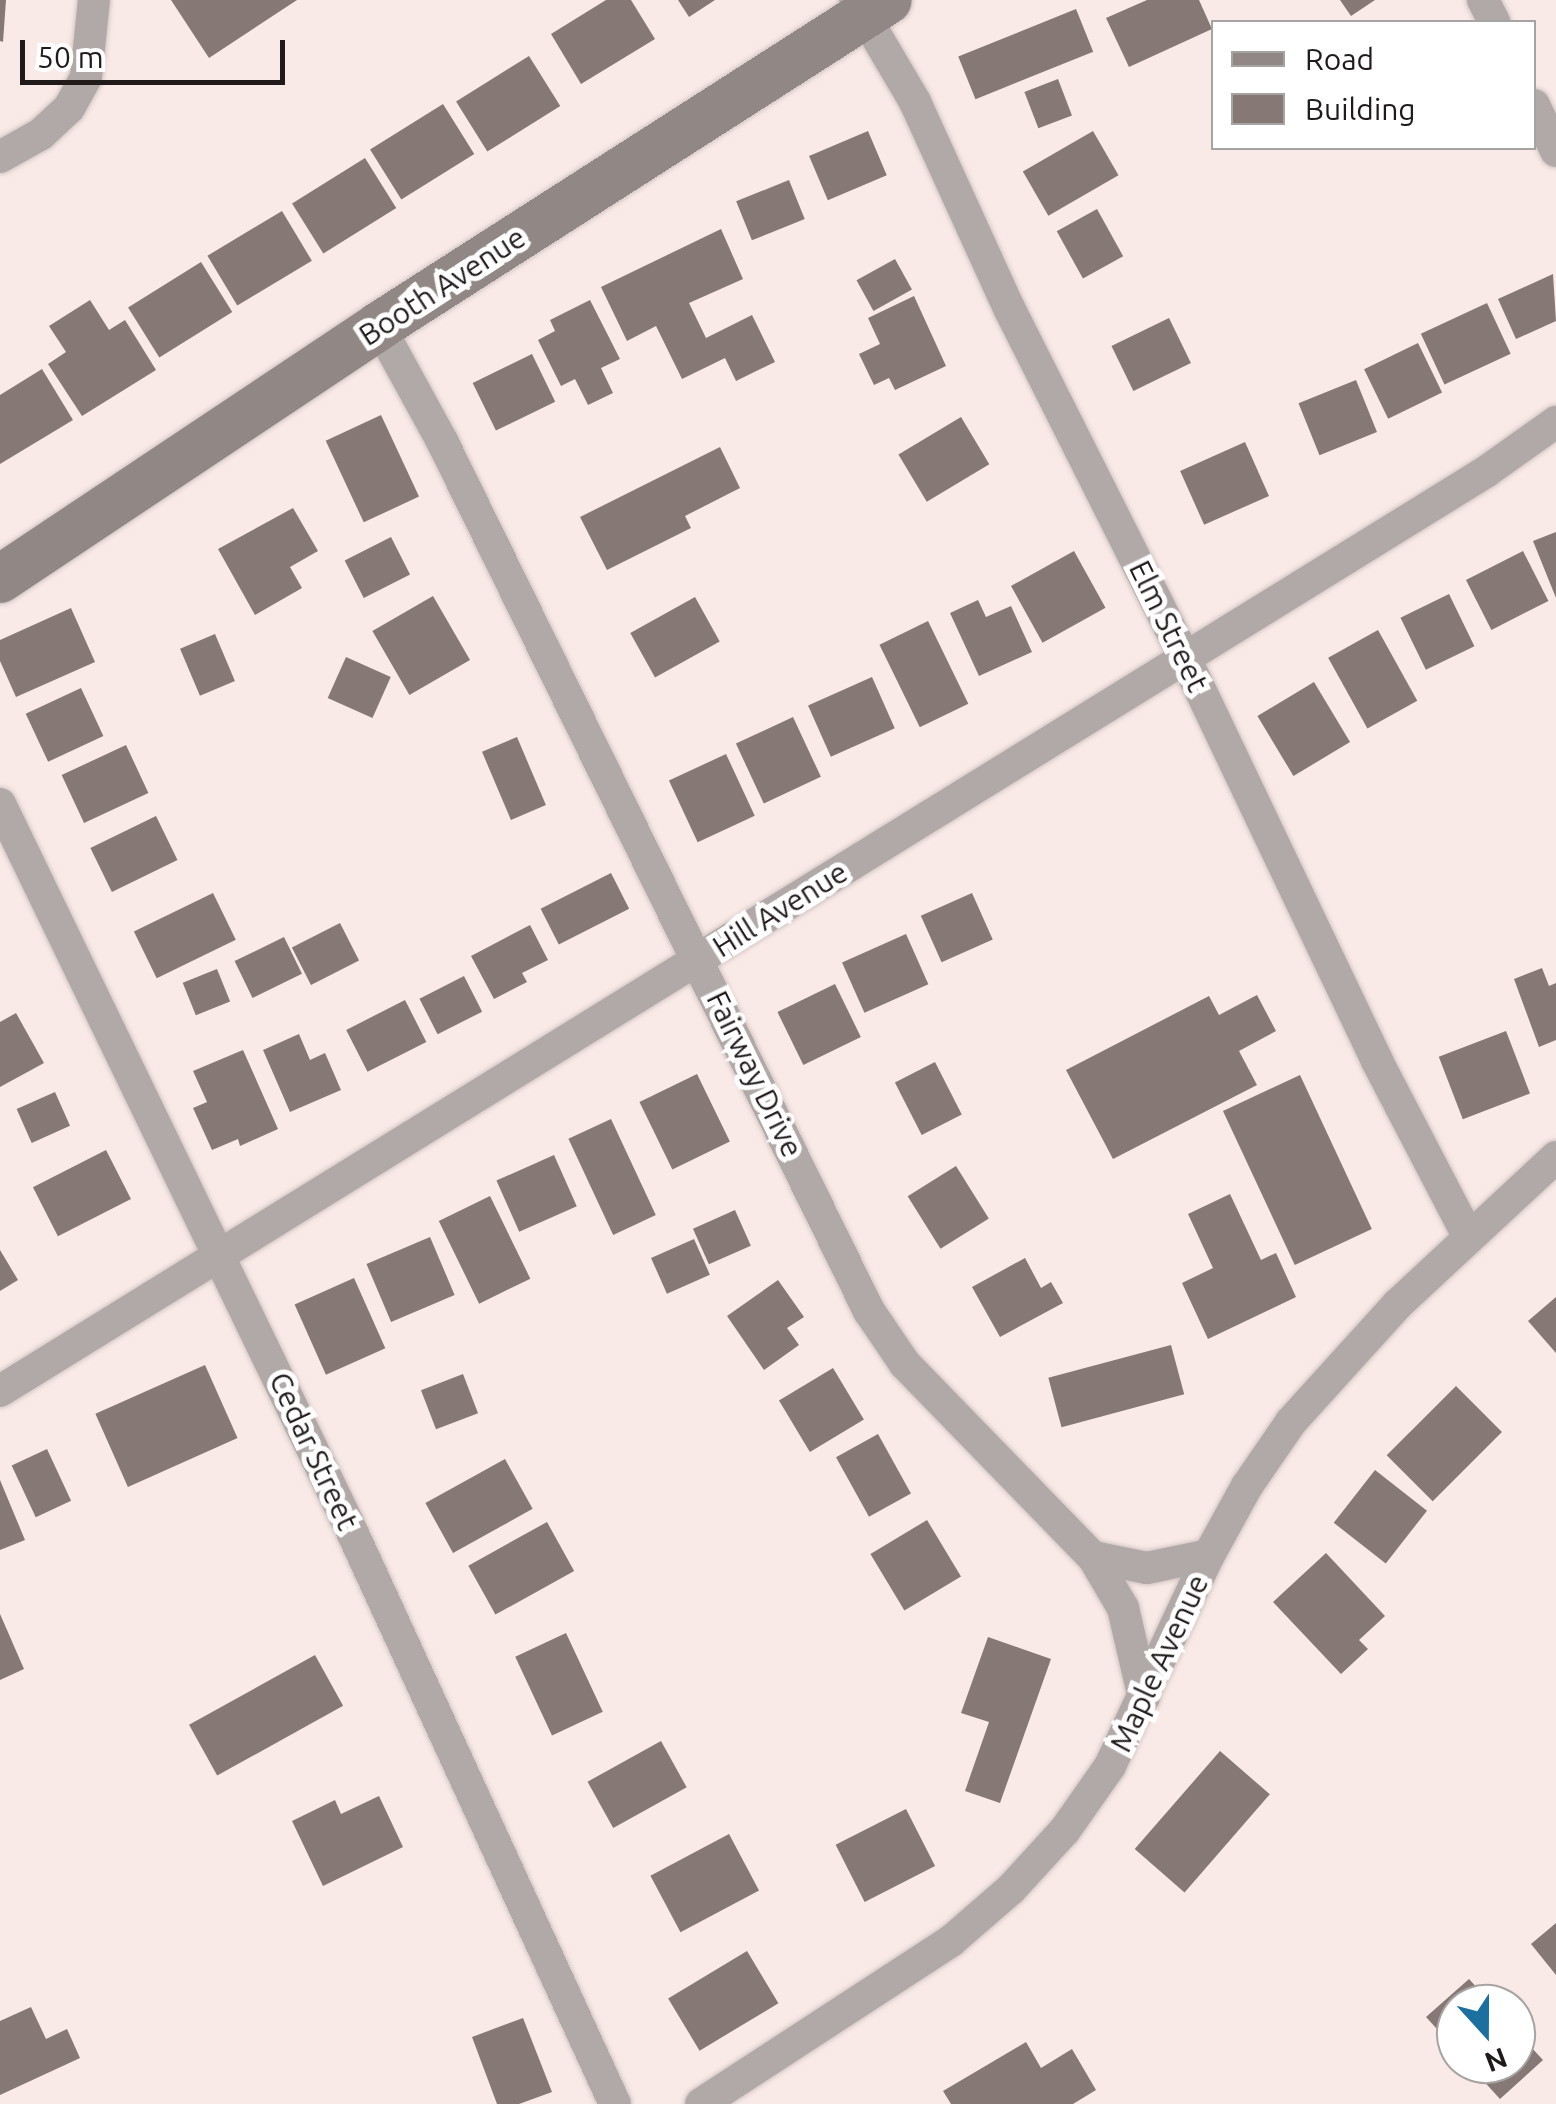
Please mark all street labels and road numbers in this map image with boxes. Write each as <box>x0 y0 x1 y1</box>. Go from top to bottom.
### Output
street label: Booth Avenue <box>352 219 532 353</box>
street label: Elm Street <box>1122 555 1216 697</box>
street label: Hill Avenue <box>706 853 854 965</box>
street label: Fairway Drive <box>699 985 811 1163</box>
street label: Cedar Street <box>262 1366 366 1536</box>
street label: Maple Avenue <box>1102 1569 1216 1757</box>

